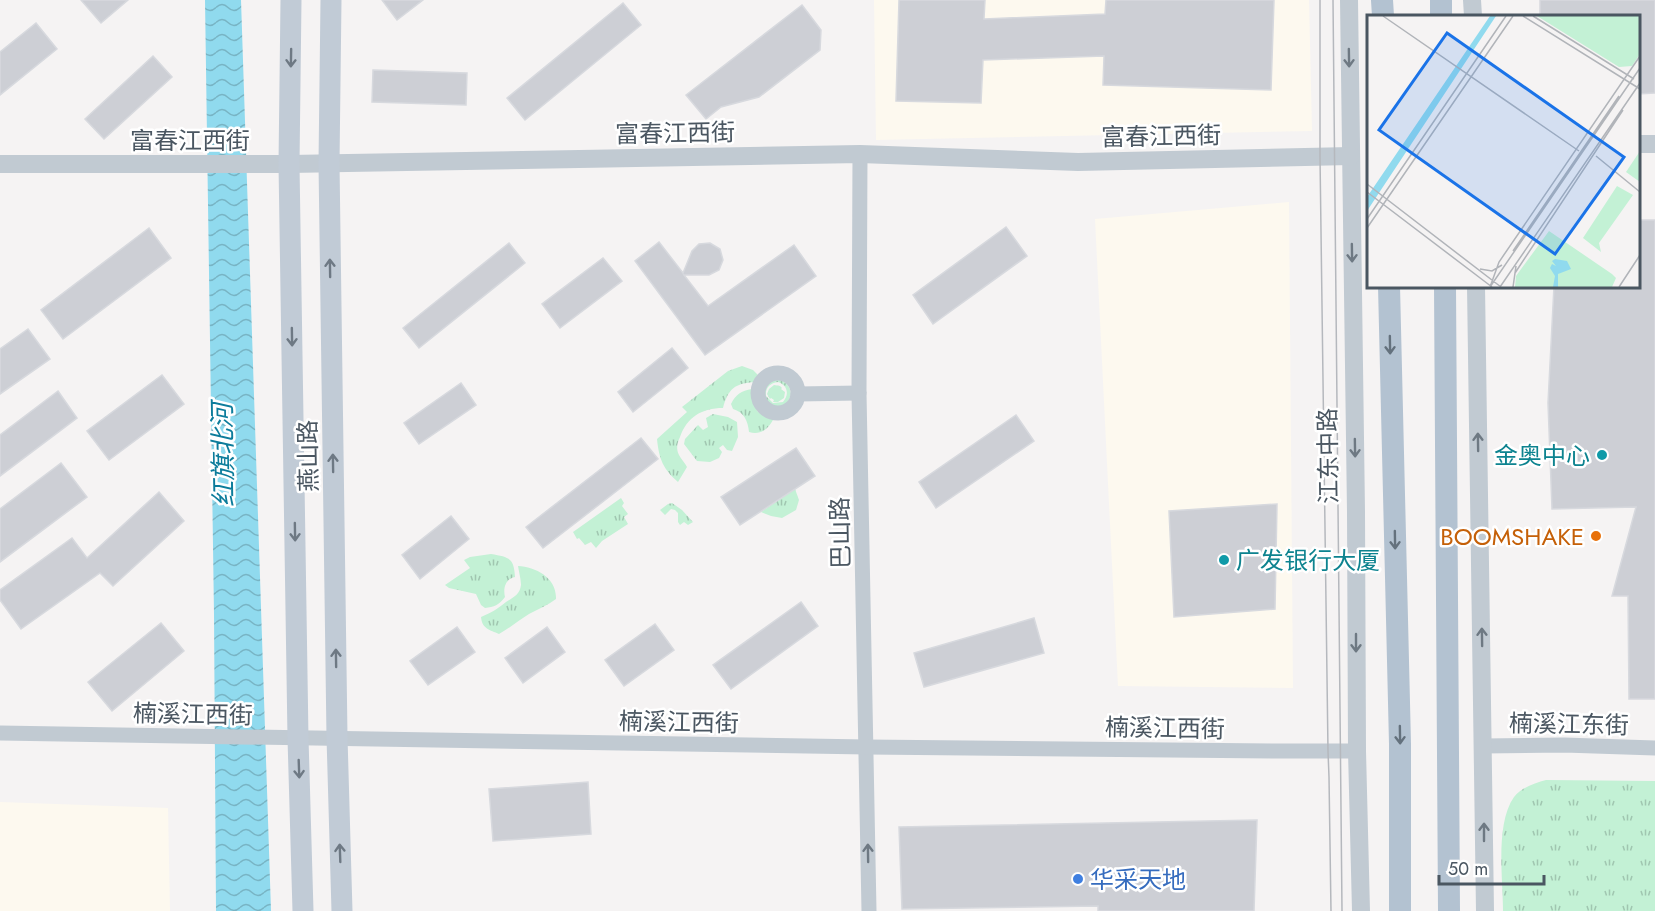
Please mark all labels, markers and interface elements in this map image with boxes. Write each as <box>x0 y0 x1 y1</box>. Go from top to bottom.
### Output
inset map <box>1367 15 1640 288</box>
one-way arrow <box>285 48 297 68</box>
one-way arrow <box>1344 48 1355 68</box>
street label: 富春江西街 <box>615 114 735 152</box>
street label: 富春江西街 <box>1101 117 1221 155</box>
street label: 富春江西街 <box>130 123 250 158</box>
one-way arrow <box>1346 243 1358 263</box>
one-way arrow <box>325 258 336 278</box>
one-way arrow <box>286 327 298 347</box>
one-way arrow <box>1384 334 1396 354</box>
water label: 红旗北河 <box>203 398 243 507</box>
street label: 江东中路 <box>1310 408 1346 504</box>
street label: 燕山路 <box>290 420 326 492</box>
one-way arrow <box>1473 432 1484 452</box>
one-way arrow <box>1349 438 1361 458</box>
place label: 金奥中心 <box>1494 438 1590 473</box>
marker: 金奥中心 <box>1595 448 1609 462</box>
one-way arrow <box>327 453 339 473</box>
street label: 巴山路 <box>822 497 858 569</box>
place label: BOOMSHAKE <box>1440 519 1584 554</box>
one-way arrow <box>289 522 300 542</box>
one-way arrow <box>1389 529 1401 549</box>
marker: BOOMSHAKE <box>1589 529 1603 543</box>
place label: 广发银行大厦 <box>1236 543 1380 578</box>
marker: 广发银行大厦 <box>1217 553 1231 567</box>
one-way arrow <box>1476 627 1487 647</box>
one-way arrow <box>1350 633 1362 653</box>
one-way arrow <box>330 648 342 668</box>
street label: 楠溪江西街 <box>133 695 253 733</box>
street label: 楠溪江西街 <box>619 703 739 741</box>
street label: 楠溪江东街 <box>1509 705 1629 743</box>
street label: 楠溪江西街 <box>1105 709 1225 747</box>
one-way arrow <box>1394 724 1405 744</box>
one-way arrow <box>293 759 304 779</box>
one-way arrow <box>1478 822 1490 842</box>
one-way arrow <box>335 843 346 863</box>
one-way arrow <box>862 843 874 863</box>
scale bar <box>1439 848 1544 886</box>
text: 50 m <box>1448 856 1488 882</box>
place label: 华采天地 <box>1090 862 1186 897</box>
marker: 华采天地 <box>1071 872 1085 886</box>

